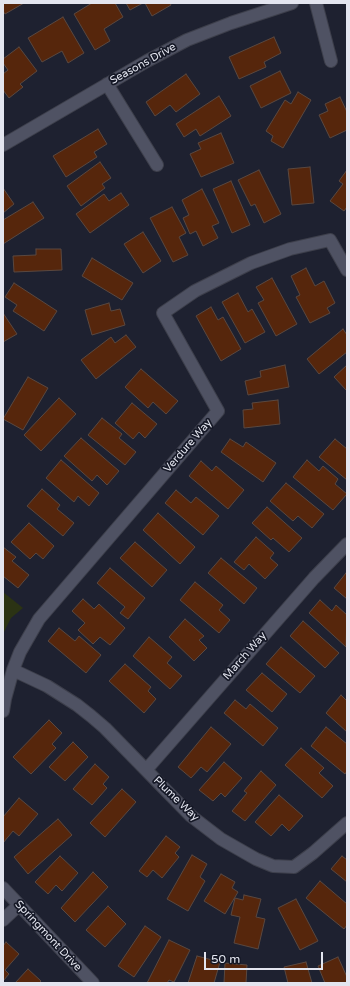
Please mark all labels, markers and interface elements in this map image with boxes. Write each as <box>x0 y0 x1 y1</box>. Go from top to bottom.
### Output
street label: Seasons Drive <box>108 41 178 87</box>
street label: Verdure Way <box>161 416 215 476</box>
street label: March Way <box>221 629 269 683</box>
street label: Plume Way <box>150 774 202 824</box>
street label: Springmont Drive <box>12 898 84 974</box>
scale bar <box>206 944 325 970</box>
text: 50 m <box>211 952 240 966</box>

